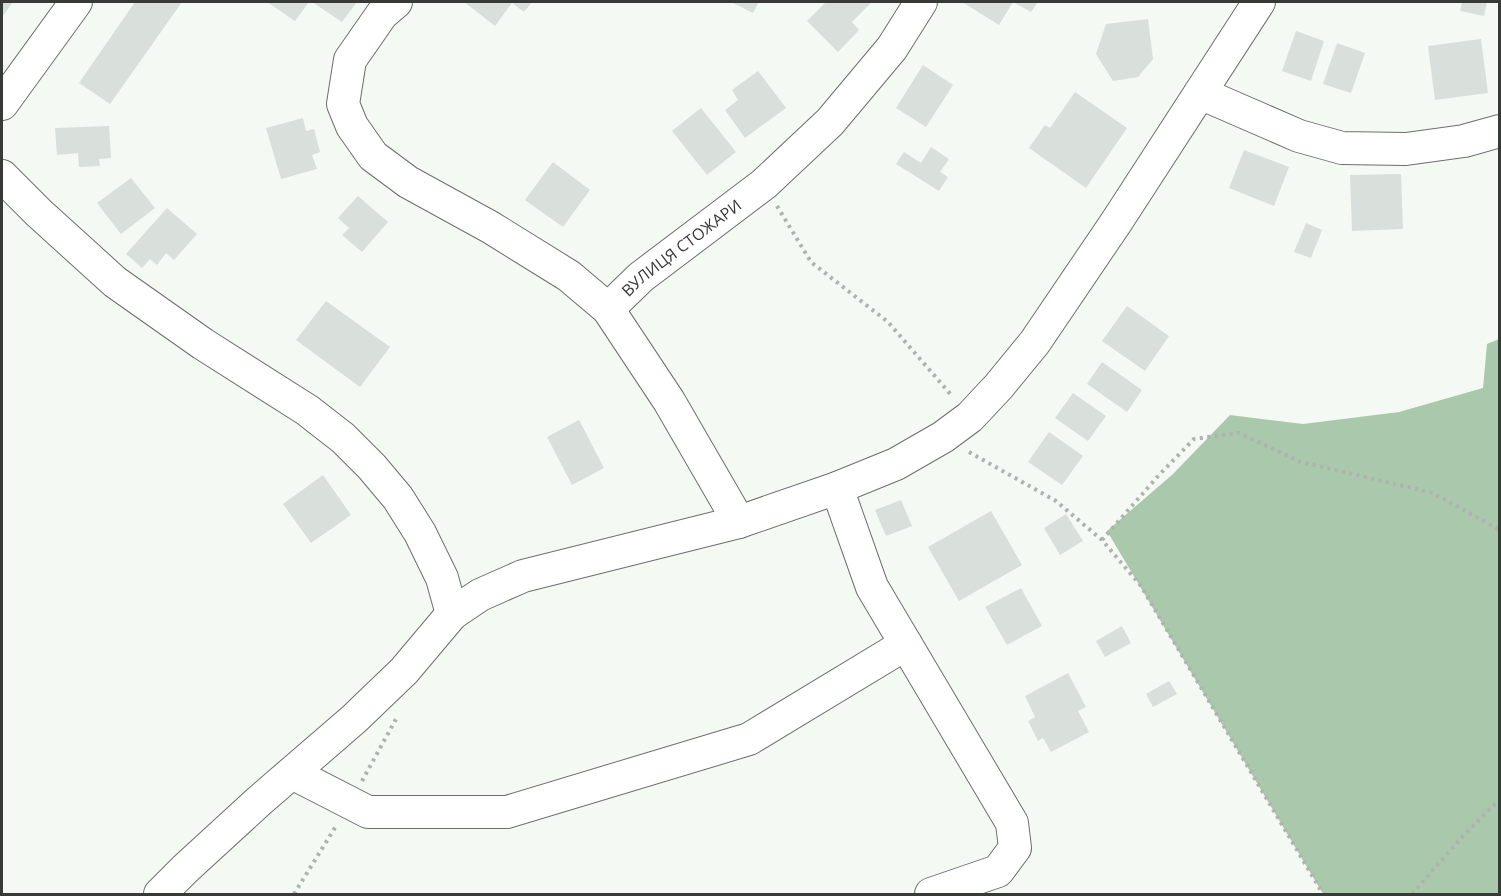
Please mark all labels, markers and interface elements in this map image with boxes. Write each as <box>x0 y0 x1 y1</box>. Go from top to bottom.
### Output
street label: ВУЛИЦЯ СТОЖАРИ <box>617 194 746 301</box>

